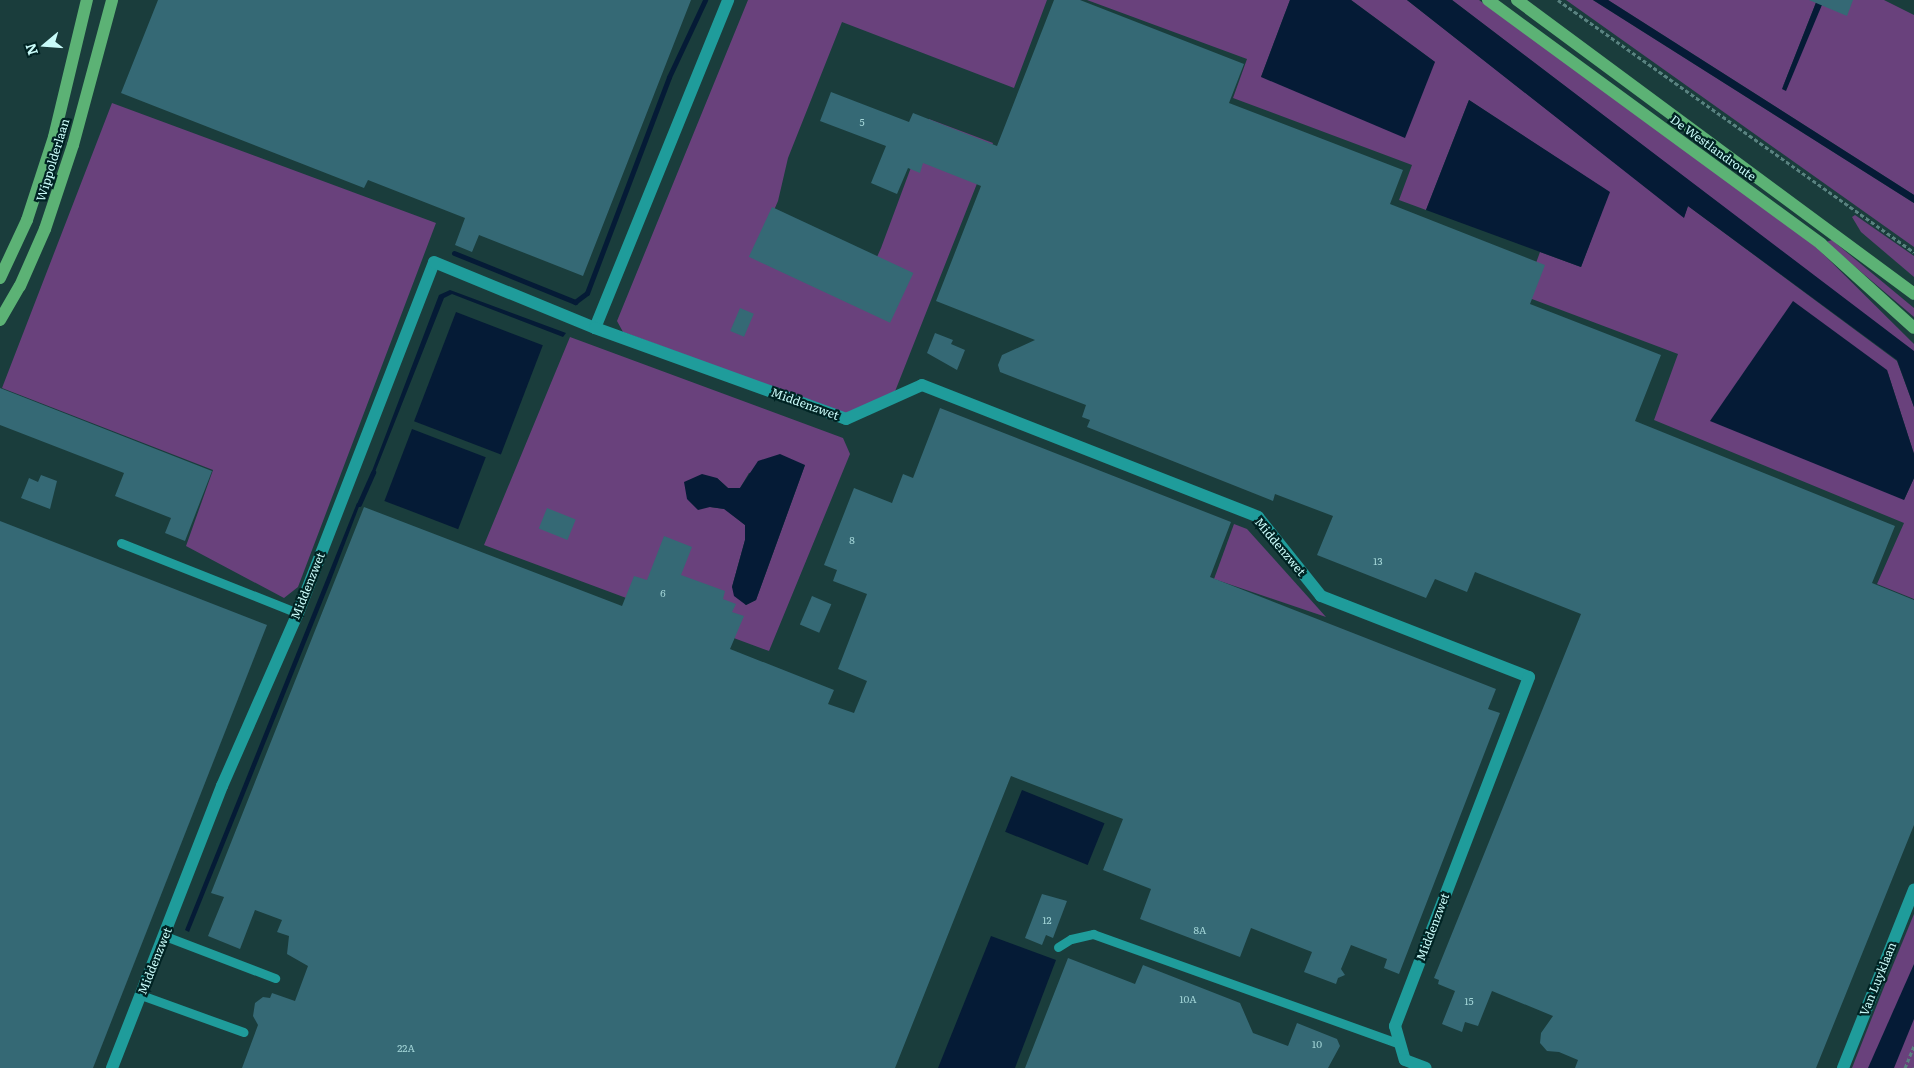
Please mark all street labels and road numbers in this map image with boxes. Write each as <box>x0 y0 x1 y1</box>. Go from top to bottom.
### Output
street label: De Westlandroute <box>1667 112 1759 184</box>
street label: Wippolderlaan <box>34 117 72 203</box>
street label: Middenzwet <box>769 385 841 423</box>
street label: Middenzwet <box>1252 515 1308 579</box>
street label: Middenzwet <box>288 550 328 622</box>
street label: Middenzwet <box>1414 891 1452 963</box>
street label: Middenzwet <box>135 925 175 997</box>
street label: Van Luyklaan <box>1857 940 1899 1018</box>

